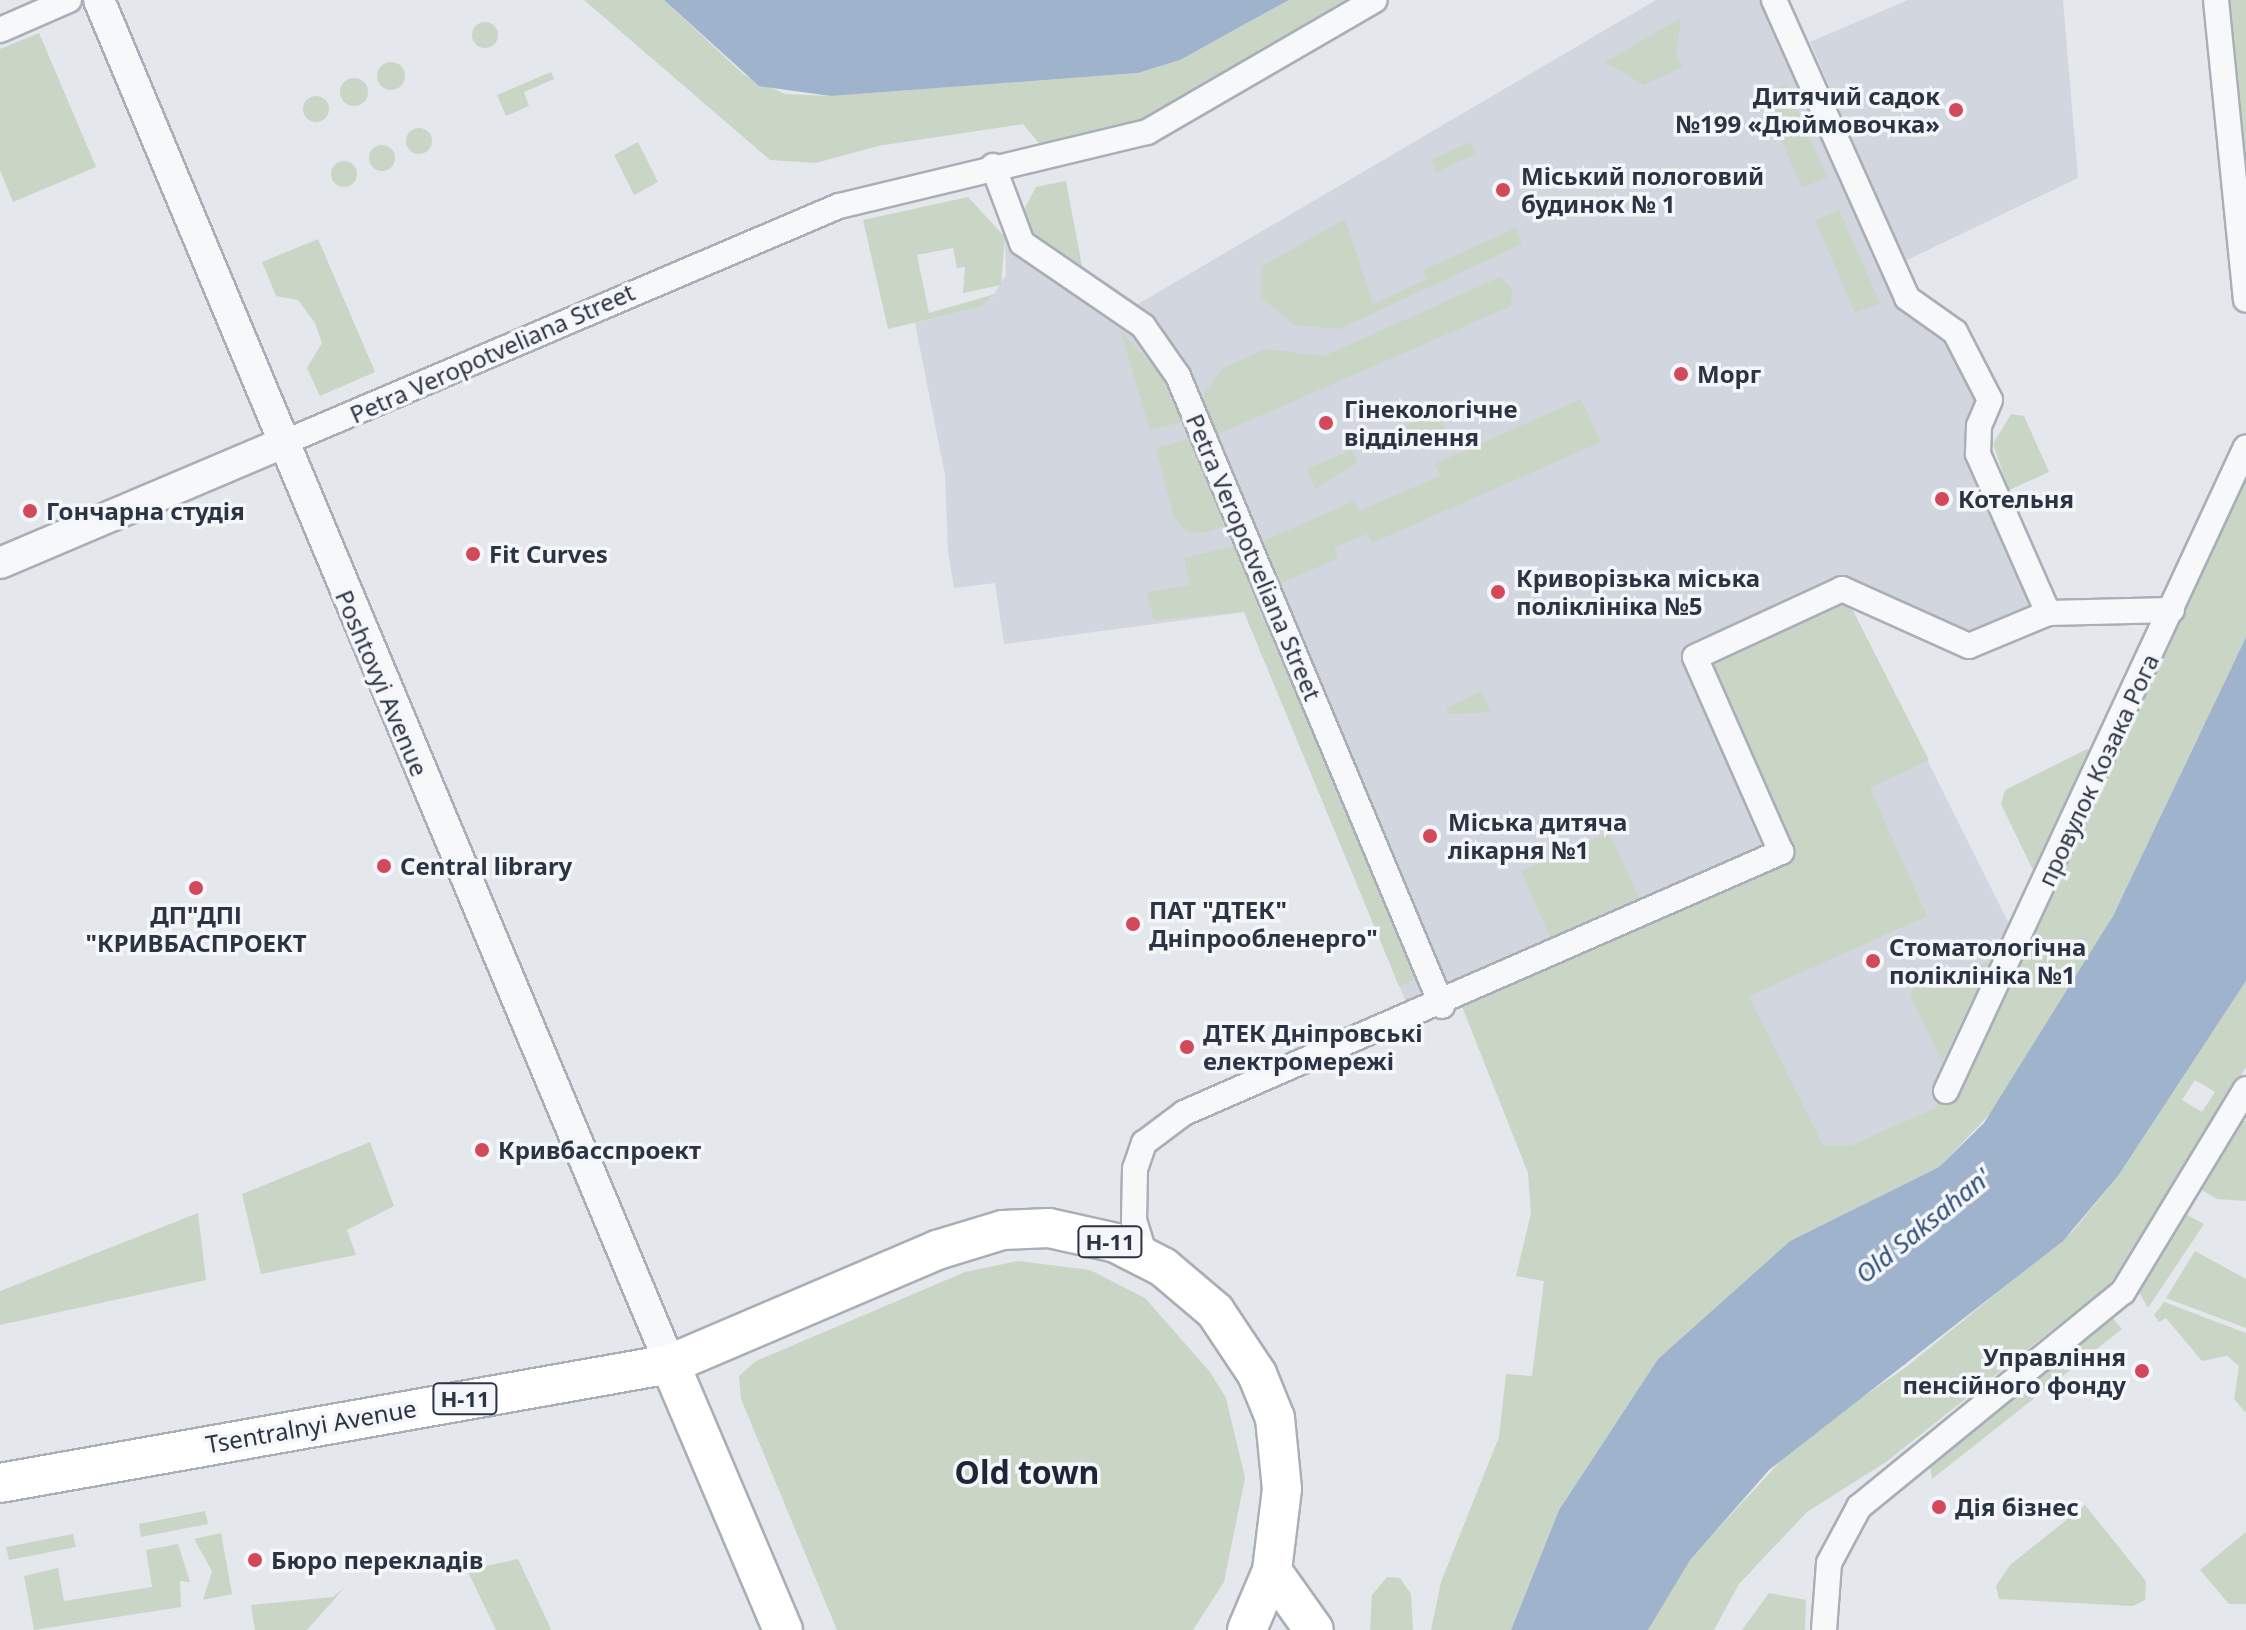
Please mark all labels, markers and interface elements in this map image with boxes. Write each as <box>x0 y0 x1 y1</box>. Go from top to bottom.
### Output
place label: Дитячий садок №199 «Дюймовочка» <box>1675 82 1940 138</box>
marker: Дитячий садок №199 «Дюймовочка» <box>1947 101 1965 119</box>
place label: Міський пологовий будинок № 1 <box>1521 162 1764 218</box>
marker: Міський пологовий будинок № 1 <box>1492 179 1514 201</box>
street label: Petra Veropotveliana Street <box>345 277 639 429</box>
place label: Морг <box>1697 360 1761 388</box>
marker: Морг <box>1672 365 1690 383</box>
place label: Гінекологічне відділення <box>1344 395 1518 451</box>
street label: Petra Veropotveliana Street <box>1181 409 1327 705</box>
marker: Гінекологічне відділення <box>1315 412 1337 434</box>
place label: Котельня <box>1958 485 2074 513</box>
marker: Котельня <box>1933 490 1951 508</box>
place label: Гончарна студія <box>46 497 245 525</box>
marker: Гончарна студія <box>21 502 39 520</box>
place label: Fit Curves <box>489 540 608 568</box>
marker: Fit Curves <box>464 545 482 563</box>
place label: Криворізька міська поліклініка №5 <box>1516 564 1760 620</box>
marker: Криворізька міська поліклініка №5 <box>1487 581 1509 603</box>
street label: Poshtovyi Avenue <box>330 586 434 780</box>
street label: провулок Козака Рога <box>2031 649 2165 891</box>
place label: Міська дитяча лікарня №1 <box>1448 808 1627 864</box>
marker: Міська дитяча лікарня №1 <box>1419 825 1441 847</box>
place label: Central library <box>400 852 572 880</box>
marker: Central library <box>375 857 393 875</box>
marker: ДП"ДПІ "КРИВБАСПРОЕКТ <box>187 879 205 897</box>
place label: ПАТ "ДТЕК" Дніпрообленерго" <box>1149 896 1378 952</box>
place label: ДП"ДПІ "КРИВБАСПРОЕКТ <box>86 901 306 957</box>
marker: ПАТ "ДТЕК" Дніпрообленерго" <box>1124 915 1142 933</box>
place label: Стоматологічна поліклініка №1 <box>1889 933 2086 989</box>
marker: Стоматологічна поліклініка №1 <box>1864 952 1882 970</box>
place label: ДТЕК Дніпровські електромережі <box>1203 1019 1423 1075</box>
marker: ДТЕК Дніпровські електромережі <box>1178 1038 1196 1056</box>
place label: Кривбасспроект <box>498 1136 701 1164</box>
marker: Кривбасспроект <box>473 1141 491 1159</box>
water label: Old Saksahan' <box>1849 1162 1997 1290</box>
road number: Н-11 <box>1076 1224 1144 1260</box>
place label: Управління пенсійного фонду <box>1902 1343 2126 1399</box>
marker: Управління пенсійного фонду <box>2133 1362 2151 1380</box>
road number: Н-11 <box>431 1381 499 1417</box>
street label: Tsentralnyi Avenue <box>203 1393 419 1459</box>
district label: Old town <box>955 1453 1099 1491</box>
place label: Дія бізнес <box>1955 1493 2079 1521</box>
marker: Дія бізнес <box>1930 1498 1948 1516</box>
place label: Бюро перекладів <box>271 1546 483 1574</box>
marker: Бюро перекладів <box>246 1551 264 1569</box>

